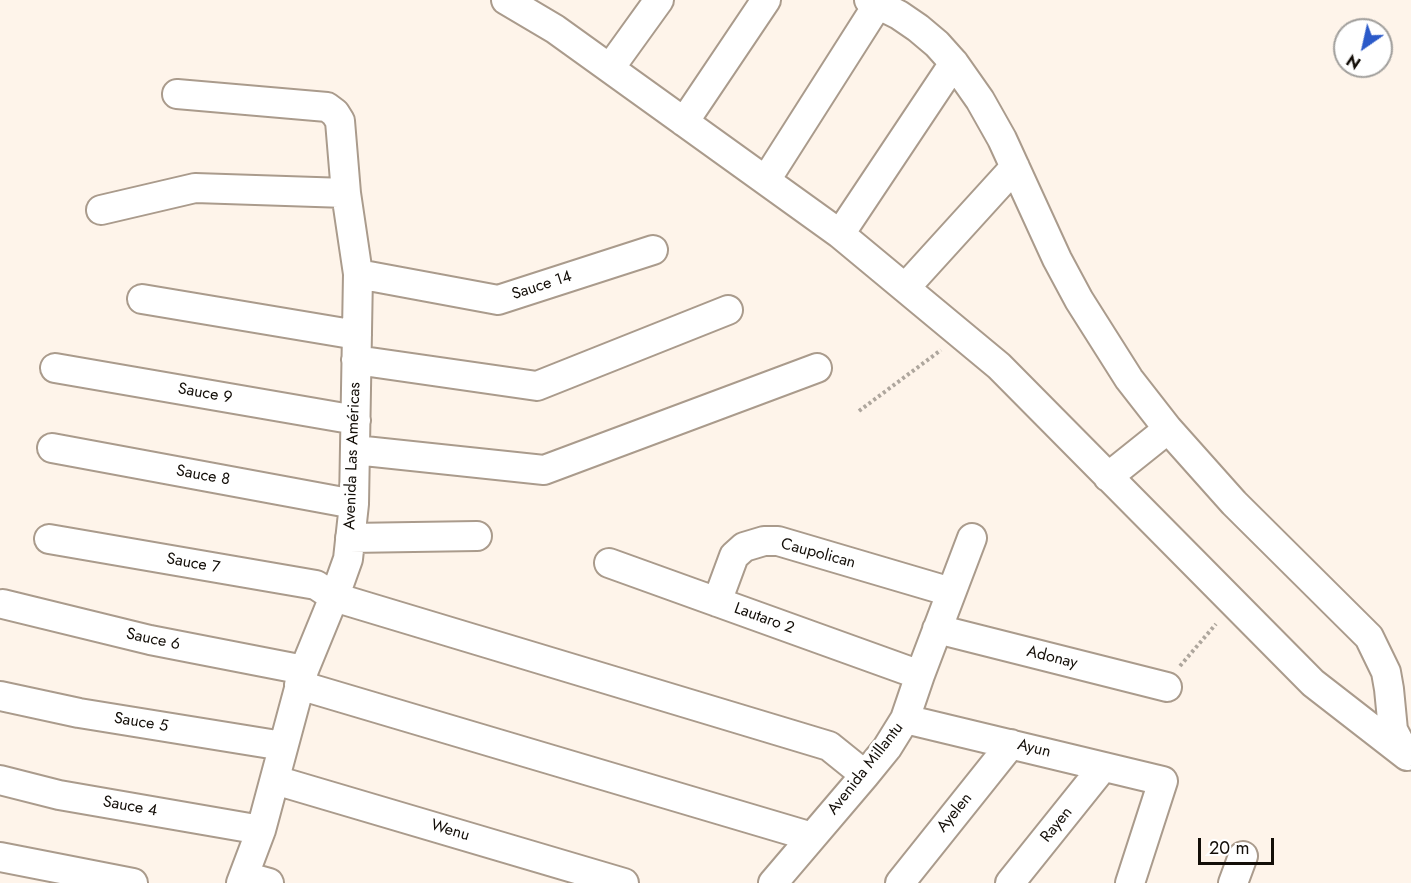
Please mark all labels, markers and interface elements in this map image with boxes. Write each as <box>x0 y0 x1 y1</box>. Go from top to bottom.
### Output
north arrow <box>1333 18 1393 78</box>
text: N <box>1342 49 1365 75</box>
street label: Sauce 14 <box>510 267 574 305</box>
street label: Sauce 9 <box>176 380 234 408</box>
street label: Avenida Las Américas <box>341 382 365 530</box>
street label: Sauce 8 <box>175 462 231 490</box>
street label: Caupolican <box>779 535 857 573</box>
street label: Sauce 7 <box>165 550 221 578</box>
street label: Lautaro 2 <box>731 599 797 639</box>
street label: Sauce 6 <box>124 625 182 655</box>
street label: Adonay <box>1025 642 1079 674</box>
street label: Sauce 5 <box>113 709 169 737</box>
street label: Avenida Millantu <box>824 719 908 819</box>
street label: Ayun <box>1015 736 1053 762</box>
street label: Ayelen <box>933 789 977 837</box>
street label: Sauce 4 <box>101 793 159 821</box>
street label: Rayen <box>1037 803 1077 847</box>
street label: Wenu <box>428 816 472 846</box>
scale bar <box>1201 826 1278 864</box>
text: 20 m <box>1209 835 1249 861</box>

